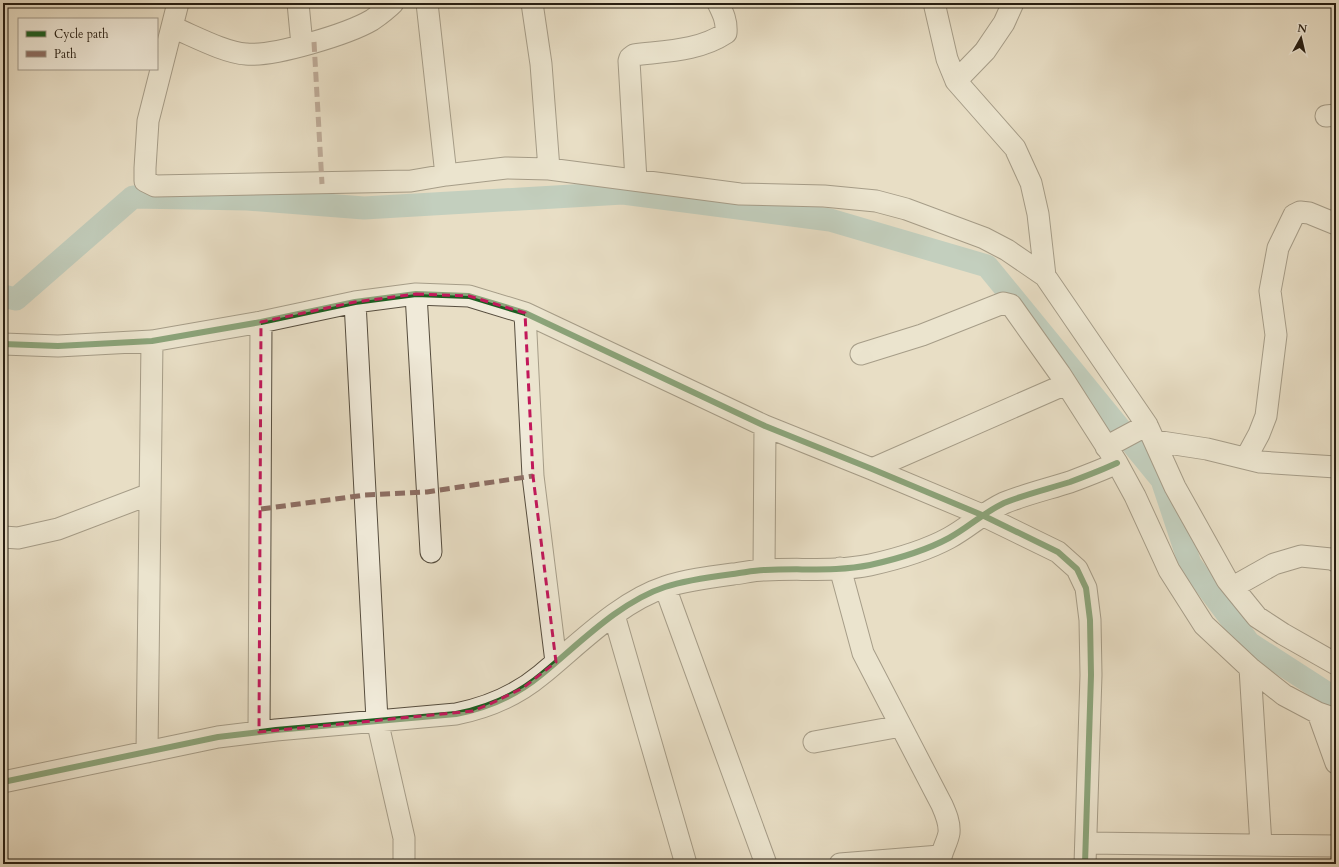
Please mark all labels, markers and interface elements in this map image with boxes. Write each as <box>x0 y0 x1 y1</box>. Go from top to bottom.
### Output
legend <box>18 18 158 70</box>
north arrow <box>1281 18 1321 58</box>
text: N <box>1297 21 1309 37</box>
text: Cycle path <box>54 26 109 42</box>
text: Path <box>54 46 77 62</box>

